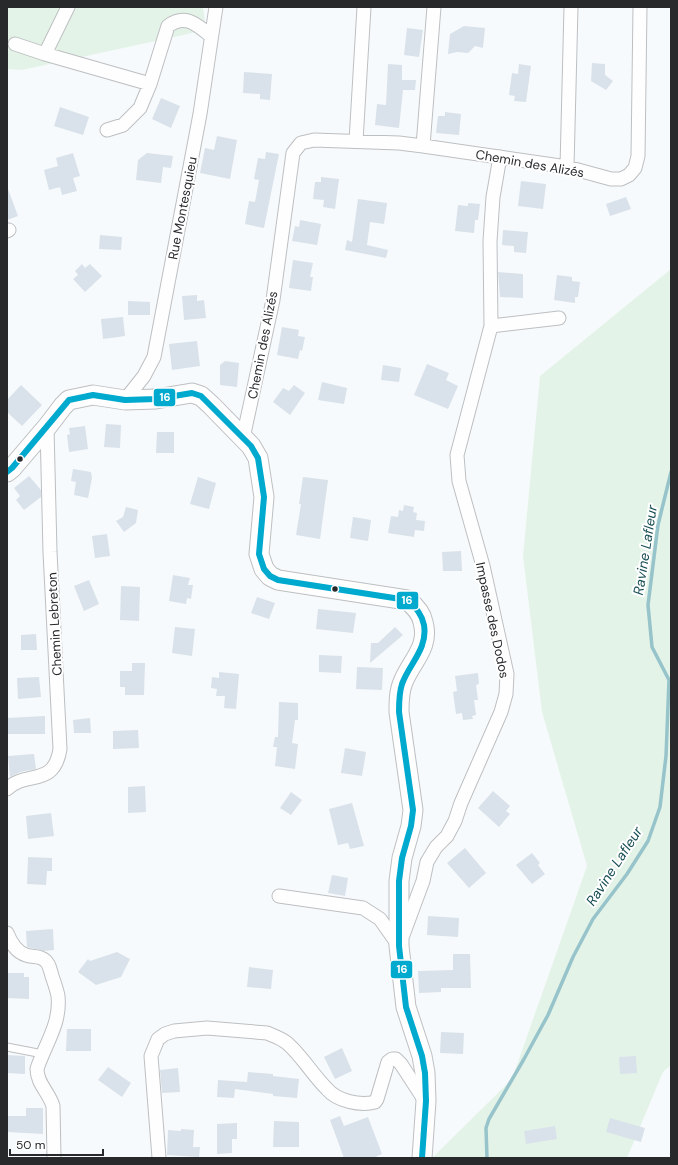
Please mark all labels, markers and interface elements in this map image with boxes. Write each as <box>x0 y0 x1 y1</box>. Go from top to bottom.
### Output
street label: Chemin des Alizés <box>474 146 585 181</box>
street label: Rue Montesquieu <box>164 155 201 261</box>
street label: Chemin des Alizés <box>244 290 281 401</box>
line badge: 16 <box>153 388 176 407</box>
text: 16 <box>160 390 171 404</box>
unlabelled marker <box>15 454 25 464</box>
water label: Ravine Lafleur <box>629 503 661 596</box>
street label: Impasse des Dodos <box>472 560 513 680</box>
street label: Chemin Lebreton <box>43 572 66 676</box>
unlabelled marker <box>330 584 340 594</box>
line badge: 16 <box>396 591 419 610</box>
text: 16 <box>402 593 413 607</box>
water label: Ravine Lafleur <box>582 822 647 909</box>
line badge: 16 <box>390 960 413 979</box>
text: 16 <box>397 962 408 976</box>
scale bar <box>10 1131 103 1157</box>
text: 50 m <box>16 1137 45 1153</box>

